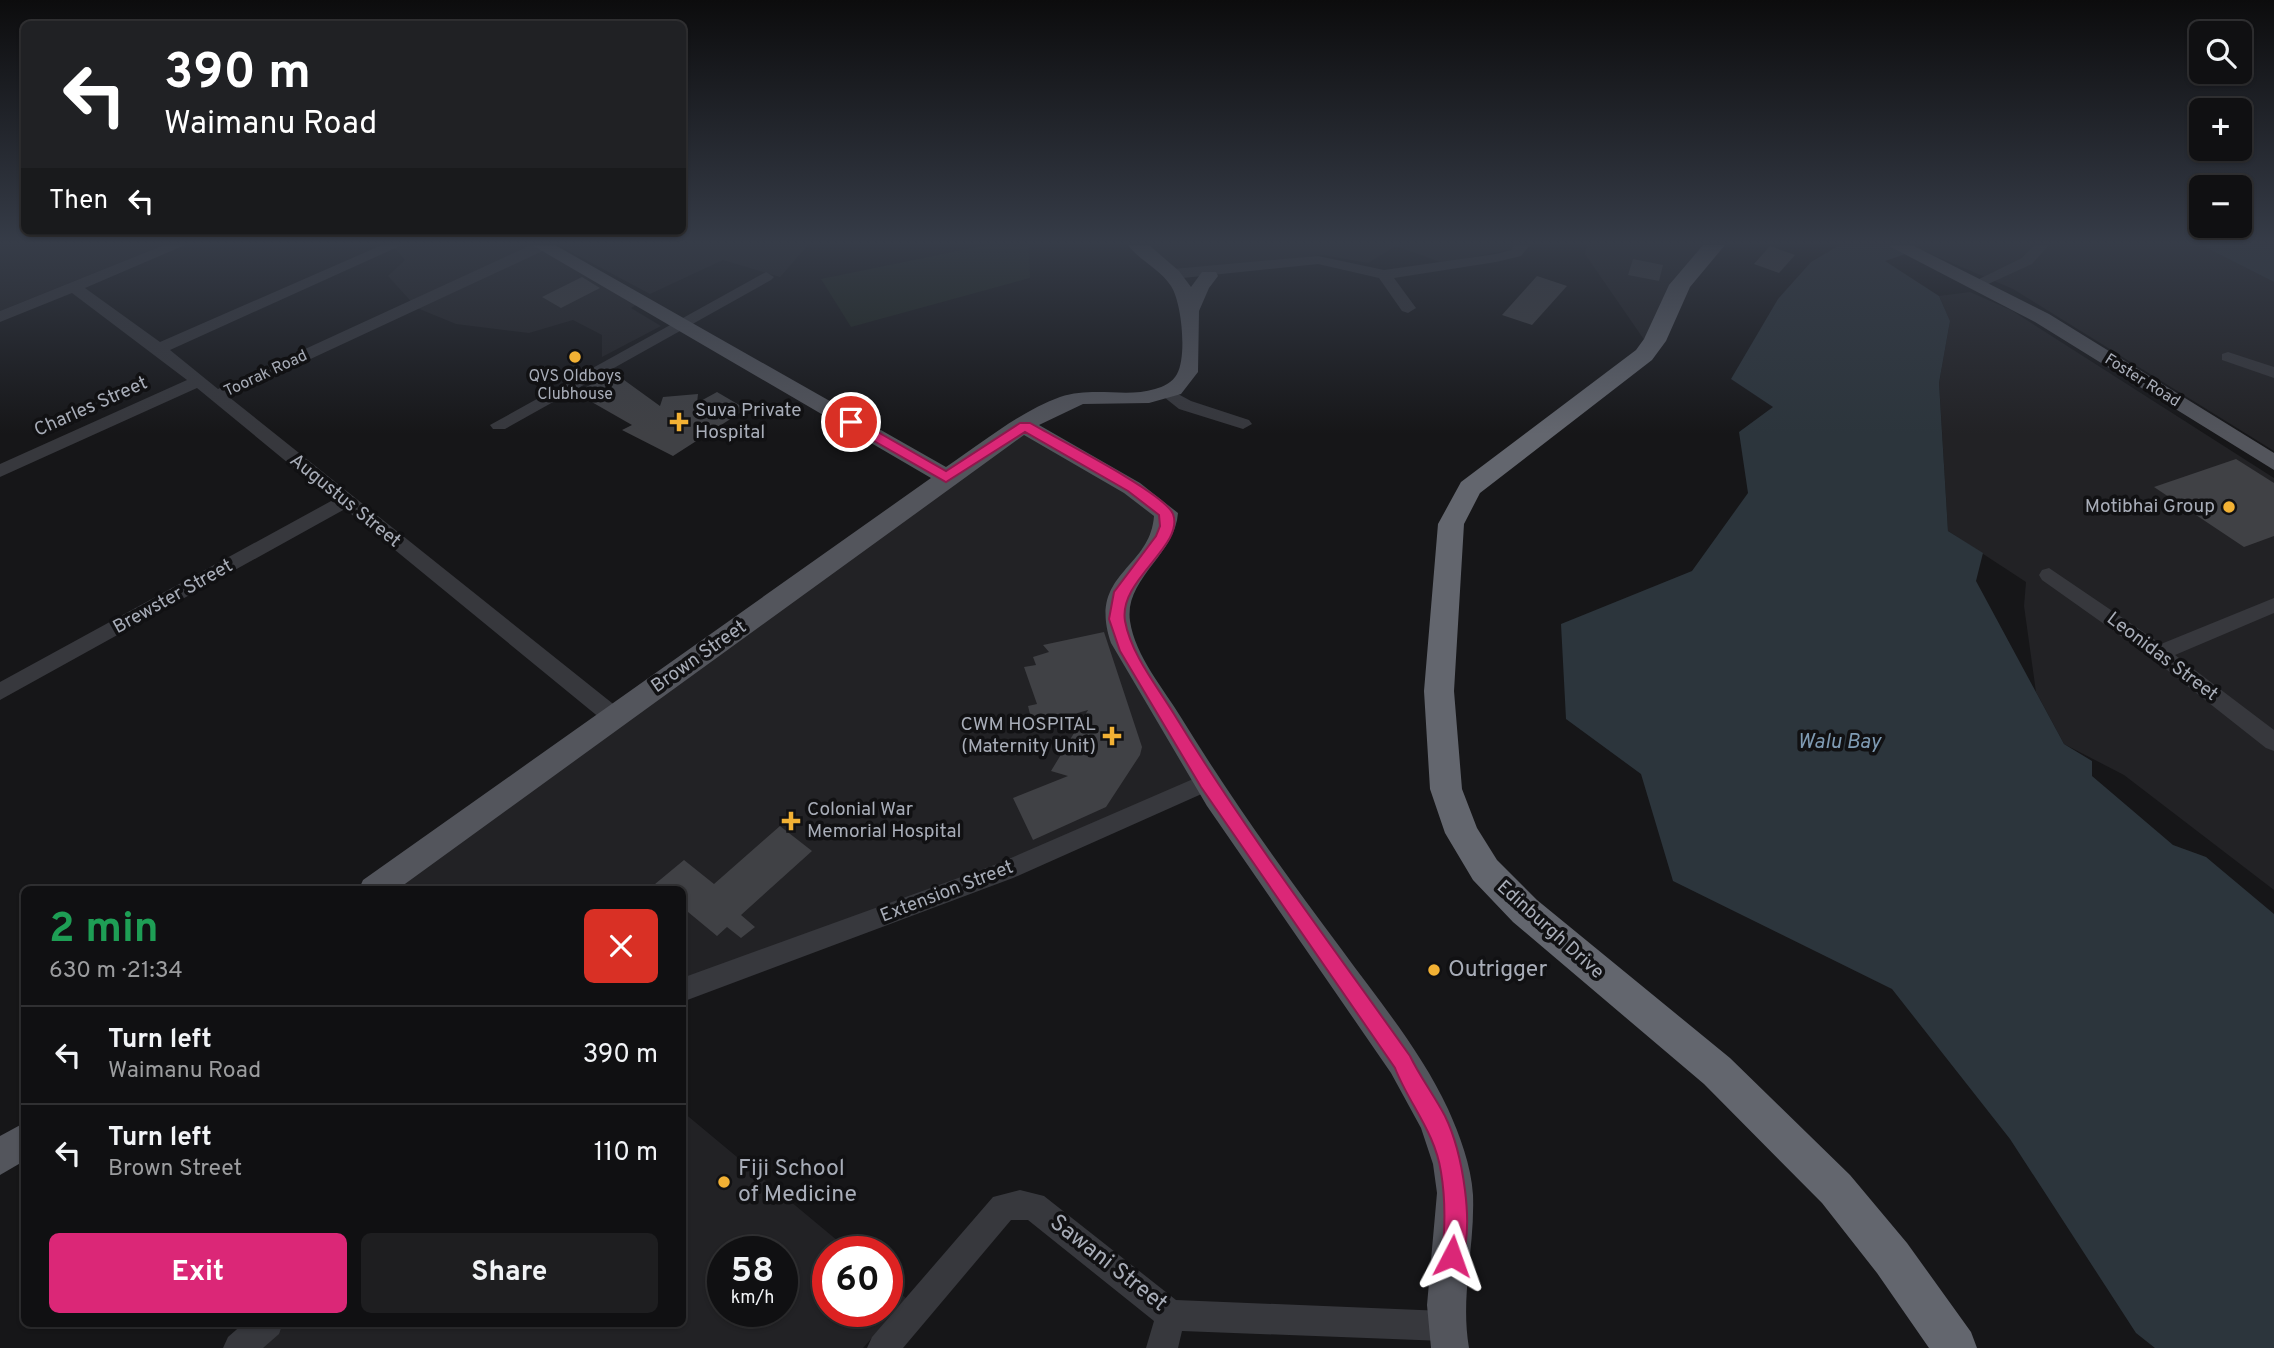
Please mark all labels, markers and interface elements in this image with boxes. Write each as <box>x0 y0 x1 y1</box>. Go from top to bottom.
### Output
map controls <box>2189 21 2252 238</box>
button: search <box>2189 21 2252 84</box>
text: 390 m <box>164 44 311 106</box>
icon: left <box>49 49 140 140</box>
button: + <box>2189 98 2252 161</box>
text: Waimanu Road <box>164 105 377 145</box>
button: − <box>2189 175 2252 238</box>
icon: left <box>122 182 160 220</box>
text: Then <box>49 185 108 218</box>
street label: Toorak Road <box>221 346 311 402</box>
marker: QVS Oldboys Clubhouse <box>567 349 583 365</box>
street label: Foster Road <box>2100 350 2184 412</box>
place label: QVS Oldboys Clubhouse <box>529 367 621 405</box>
street label: Charles Street <box>31 371 151 443</box>
pin <box>821 392 881 452</box>
place label: Suva Private Hospital <box>695 399 801 445</box>
icon: arrive <box>832 403 870 441</box>
marker: Suva Private Hospital <box>669 412 689 432</box>
street label: Augustus Street <box>284 449 406 553</box>
place label: Motibhai Group <box>2085 495 2215 519</box>
marker: Motibhai Group <box>2221 499 2237 515</box>
street label: Brewster Street <box>109 554 237 640</box>
street label: Leonidas Street <box>2101 607 2223 707</box>
street label: Brown Street <box>647 615 751 699</box>
place label: CWM HOSPITAL (Maternity Unit) <box>961 713 1096 759</box>
marker: CWM HOSPITAL (Maternity Unit) <box>1102 726 1122 746</box>
water label: Walu Bay <box>1797 729 1882 756</box>
place label: Colonial War Memorial Hospital <box>807 798 961 844</box>
marker: Colonial War Memorial Hospital <box>781 811 801 831</box>
street label: Extension Street <box>877 856 1017 928</box>
street label: Edinburgh Drive <box>1491 876 1609 984</box>
text: 2 min <box>49 904 159 957</box>
button: close <box>584 909 658 983</box>
place label: Outrigger <box>1448 956 1547 985</box>
text: 630 m · 21:34 <box>49 957 183 986</box>
marker: Outrigger <box>1426 962 1442 978</box>
text: Turn left <box>108 1024 212 1057</box>
icon: left <box>49 1036 87 1074</box>
text: 390 m <box>583 1039 658 1072</box>
text: Waimanu Road <box>108 1057 261 1086</box>
text: Turn left <box>108 1122 212 1155</box>
icon: left <box>49 1134 87 1172</box>
text: 110 m <box>594 1137 658 1170</box>
text: Brown Street <box>108 1155 242 1184</box>
place label: Fiji School of Medicine <box>738 1155 857 1210</box>
marker: Fiji School of Medicine <box>716 1174 732 1190</box>
street label: Sawani Street <box>1043 1209 1173 1319</box>
position arrow <box>1415 1219 1489 1293</box>
button: Exit <box>49 1233 347 1313</box>
button: Share <box>361 1233 658 1313</box>
speed limit sign: 60 <box>812 1236 903 1327</box>
text: 58 <box>731 1250 774 1294</box>
text: km/h <box>731 1287 774 1310</box>

